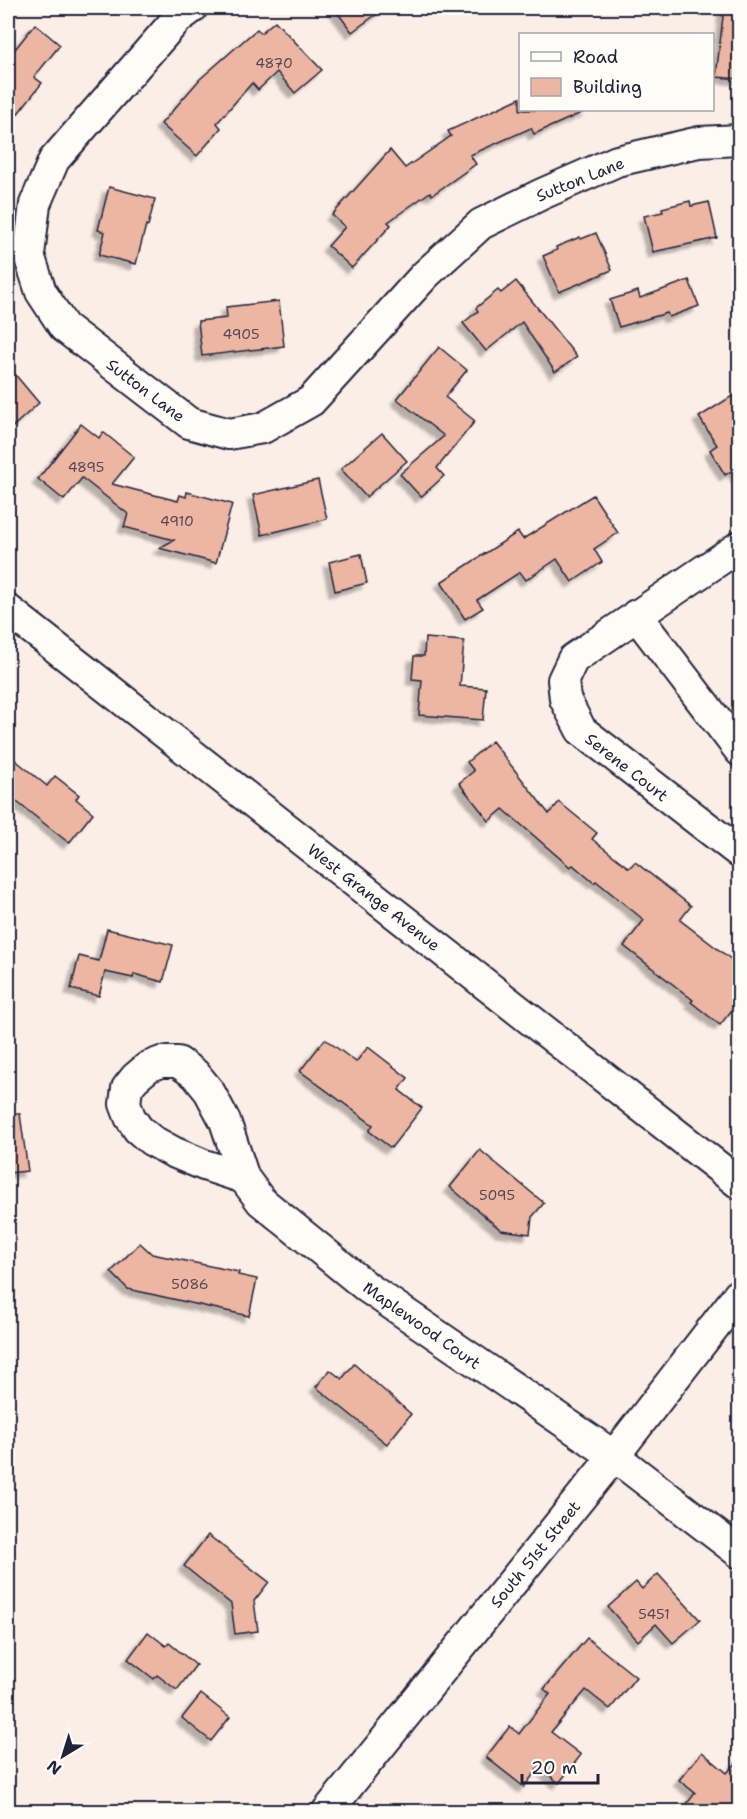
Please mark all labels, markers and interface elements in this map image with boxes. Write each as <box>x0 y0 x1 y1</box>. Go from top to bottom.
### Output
legend <box>519 33 714 111</box>
text: Road <box>573 45 618 69</box>
house number: 4870 <box>255 54 293 72</box>
text: Building <box>573 75 642 99</box>
street label: Sutton Lane <box>533 152 627 207</box>
house number: 4905 <box>223 325 260 343</box>
street label: Sutton Lane <box>102 354 189 427</box>
house number: 4895 <box>68 458 104 476</box>
house number: 4910 <box>160 512 194 530</box>
street label: Serene Court <box>581 728 672 806</box>
street label: West Grange Avenue <box>303 839 444 956</box>
house number: 5095 <box>479 1186 515 1204</box>
house number: 5086 <box>171 1275 209 1293</box>
street label: Maplewood Court <box>359 1277 485 1374</box>
street label: South 51st Street <box>486 1496 585 1612</box>
house number: 5451 <box>638 1605 670 1623</box>
north arrow <box>33 1726 93 1786</box>
scale bar <box>522 1747 598 1785</box>
text: N <box>43 1755 66 1780</box>
text: 20 m <box>531 1756 577 1780</box>

